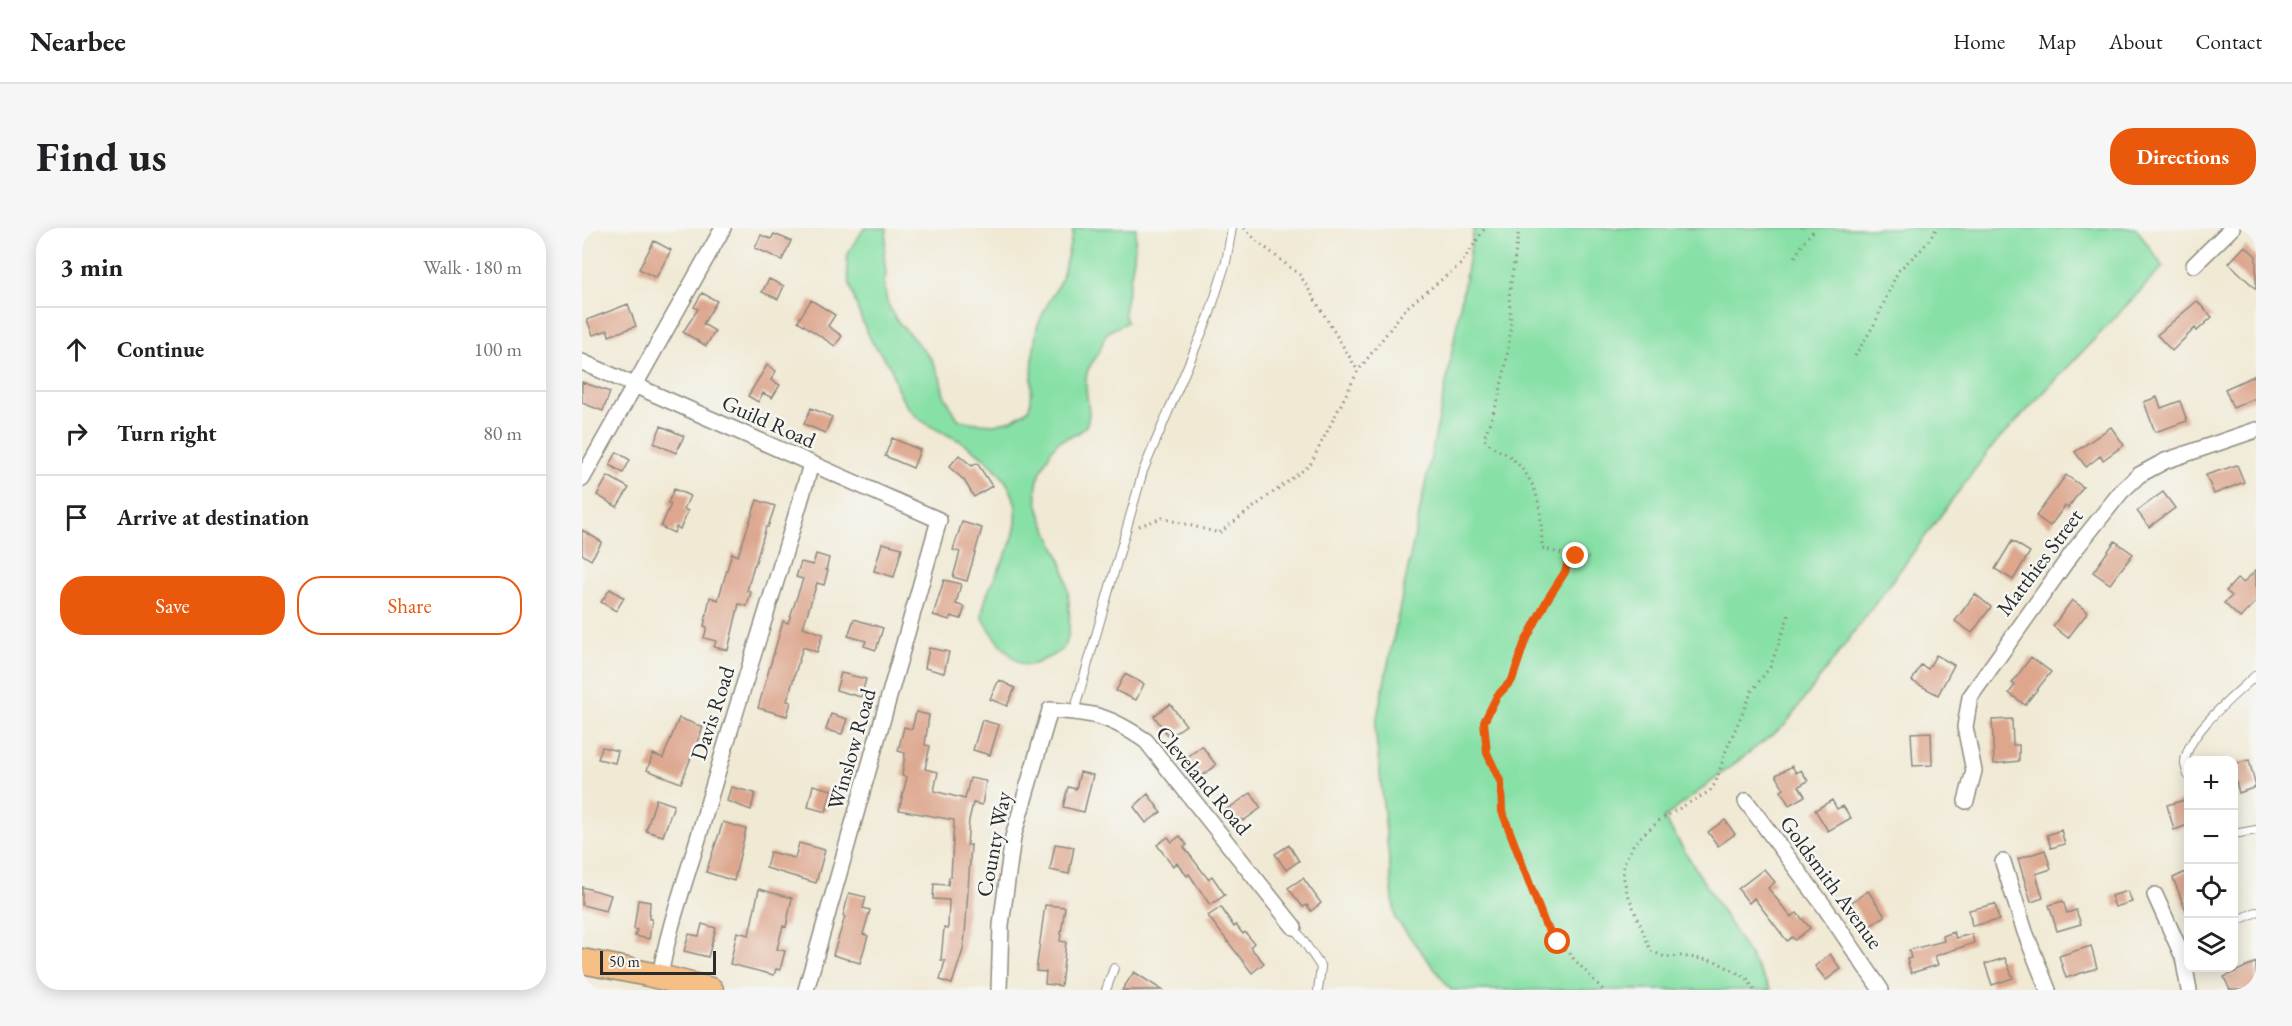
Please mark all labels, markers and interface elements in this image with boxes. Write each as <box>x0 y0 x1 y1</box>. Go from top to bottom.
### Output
text: Nearbee <box>30 23 126 59</box>
text: Home <box>1953 28 2005 55</box>
text: Map <box>2038 28 2076 55</box>
text: About <box>2109 28 2162 55</box>
text: Contact <box>2195 28 2262 55</box>
button: Directions <box>2110 128 2256 185</box>
text: Find us <box>36 129 167 184</box>
text: 3 min <box>60 250 123 284</box>
text: Walk · 180 m <box>423 254 522 280</box>
icon: ahead <box>60 333 93 366</box>
text: Continue <box>117 335 204 364</box>
text: 100 m <box>474 336 522 362</box>
street label: Guild Road <box>717 388 821 455</box>
icon: right <box>60 417 93 450</box>
text: Turn right <box>117 419 216 448</box>
text: 80 m <box>483 420 522 446</box>
icon: arrive <box>60 501 93 534</box>
text: Arrive at destination <box>117 503 309 532</box>
street label: Matthies Street <box>1990 503 2089 622</box>
route end <box>1562 542 1588 568</box>
button: Save <box>60 576 285 635</box>
button: Share <box>297 576 522 635</box>
street label: Davis Road <box>684 661 742 764</box>
street label: Winslow Road <box>820 684 883 813</box>
street label: Cleveland Road <box>1149 720 1258 842</box>
map controls <box>2184 756 2238 972</box>
button: + <box>2184 756 2238 810</box>
street label: County Way <box>969 789 1018 899</box>
street label: Goldsmith Avenue <box>1773 810 1890 955</box>
button: − <box>2184 810 2238 864</box>
button: locate <box>2184 864 2238 918</box>
button: layers <box>2184 918 2238 972</box>
route start <box>1544 928 1570 954</box>
scale bar <box>600 948 716 976</box>
text: 50 m <box>609 951 640 972</box>

